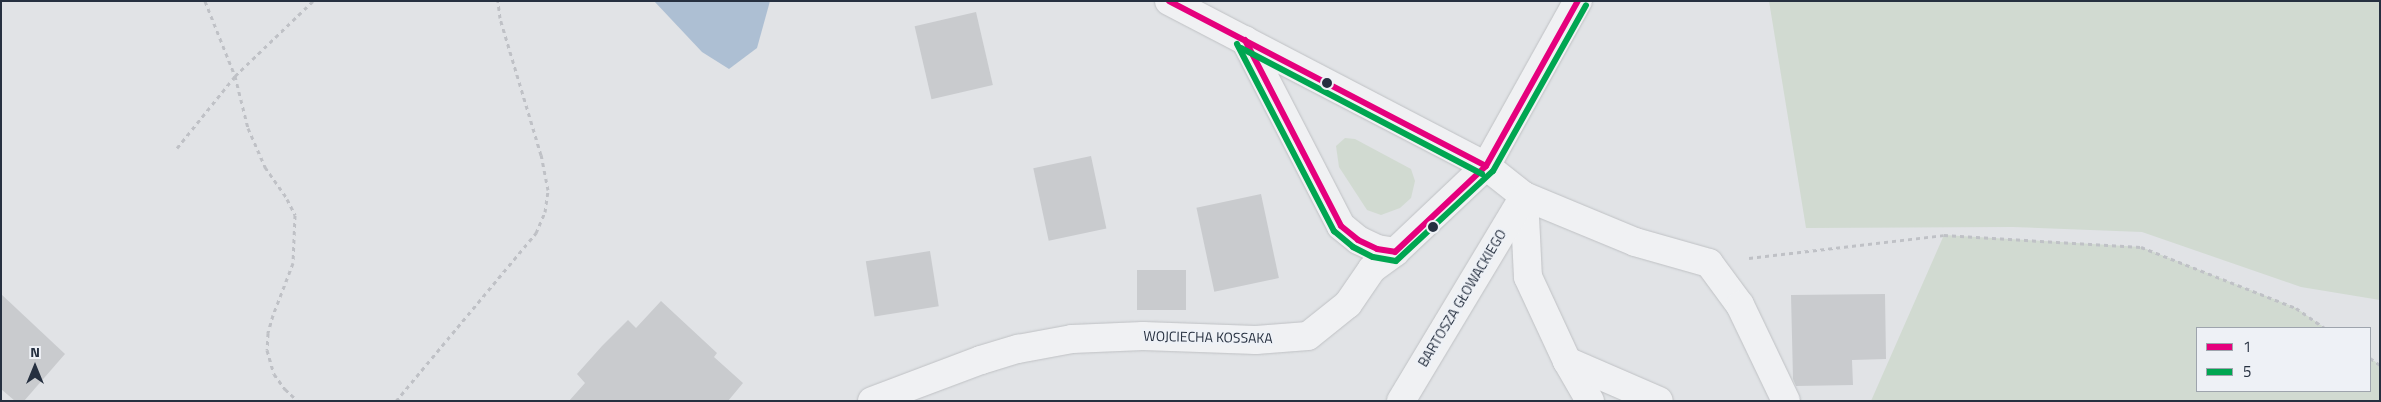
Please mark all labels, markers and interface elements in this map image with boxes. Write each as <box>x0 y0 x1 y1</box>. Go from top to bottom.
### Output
unlabelled marker <box>1322 78 1332 88</box>
unlabelled marker <box>1428 222 1438 232</box>
street label: BARTOSZA GŁOWACKIEGO <box>1414 226 1510 370</box>
street label: WOJCIECHA KOSSAKA <box>1143 327 1273 347</box>
legend <box>2196 327 2371 392</box>
text: 1 <box>2243 335 2251 358</box>
text: N <box>30 341 40 362</box>
north arrow <box>10 342 60 392</box>
text: 5 <box>2243 360 2251 383</box>

